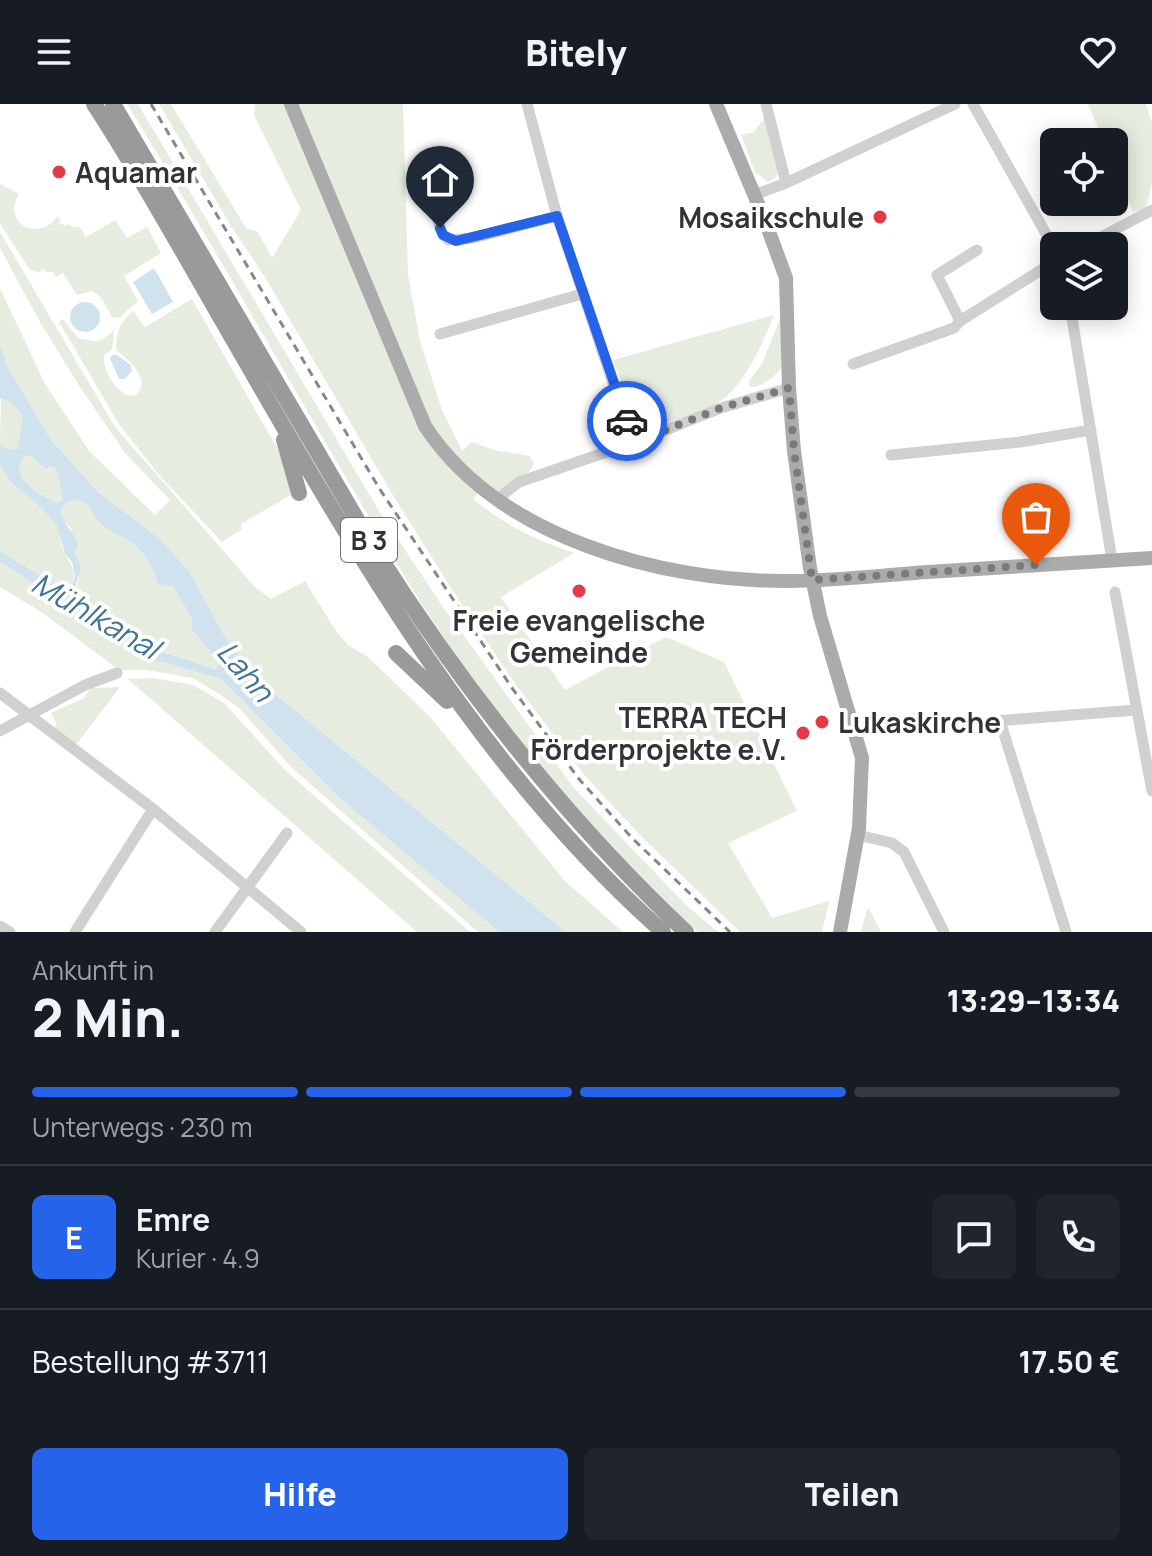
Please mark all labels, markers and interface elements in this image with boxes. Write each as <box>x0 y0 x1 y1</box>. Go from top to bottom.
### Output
text: Bitely <box>525 28 627 77</box>
icon: menu <box>32 30 76 74</box>
icon: heart <box>1076 30 1120 74</box>
map controls <box>1040 128 1128 320</box>
button: locate <box>1040 128 1128 216</box>
pin <box>406 146 474 228</box>
place label: Aquamar <box>75 153 197 191</box>
icon: home <box>418 158 462 202</box>
marker: Aquamar <box>50 163 68 181</box>
place label: Mosaikschule <box>678 198 864 236</box>
marker: Mosaikschule <box>871 208 889 226</box>
button: layers <box>1040 232 1128 320</box>
courier <box>587 381 667 461</box>
icon: car <box>605 399 649 443</box>
pin <box>1002 483 1070 565</box>
icon: bag <box>1014 495 1058 539</box>
road number: B 3 <box>341 518 397 562</box>
water label: Mühlkanal <box>25 562 171 670</box>
marker: Freie evangelische Gemeinde <box>570 582 588 600</box>
place label: Freie evangelische Gemeinde <box>453 601 705 671</box>
water label: Lahn <box>208 632 284 711</box>
place label: TERRA TECH Förderprojekte e.V. <box>530 698 787 768</box>
place label: Lukaskirche <box>838 703 1001 741</box>
marker: Lukaskirche <box>813 713 831 731</box>
marker: TERRA TECH Förderprojekte e.V. <box>794 724 812 742</box>
text: Ankunft in <box>32 952 154 988</box>
text: 13:29–13:34 <box>947 980 1120 1021</box>
text: 2 Min. <box>32 982 184 1053</box>
text: Unterwegs · 230 m <box>32 1109 252 1145</box>
button: chat <box>932 1195 1016 1279</box>
button: phone <box>1036 1195 1120 1279</box>
text: Emre <box>136 1199 210 1240</box>
text: E <box>65 1217 83 1258</box>
text: Kurier · 4.9 <box>136 1240 260 1276</box>
text: Bestellung #3711 <box>32 1341 269 1382</box>
text: 17.50 € <box>1018 1341 1120 1382</box>
button: Hilfe <box>32 1448 568 1540</box>
button: Teilen <box>584 1448 1120 1540</box>

